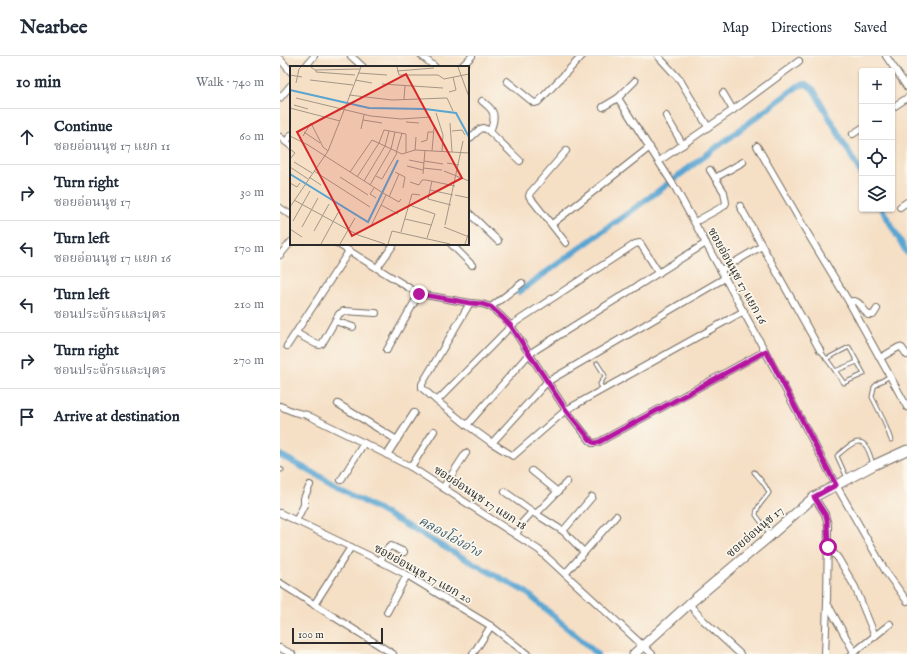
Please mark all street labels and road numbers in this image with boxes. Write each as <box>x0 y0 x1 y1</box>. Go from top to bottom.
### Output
street label: ซอยอ่อนนุช 17 แยก 16 <box>704 225 770 328</box>
street label: ซอยอ่อนนุช 17 แยก 18 <box>431 462 529 534</box>
street label: ซอยอ่อนนุช 17 <box>723 503 787 561</box>
street label: ซอยอ่อนนุช 17 แยก 20 <box>371 541 475 607</box>

